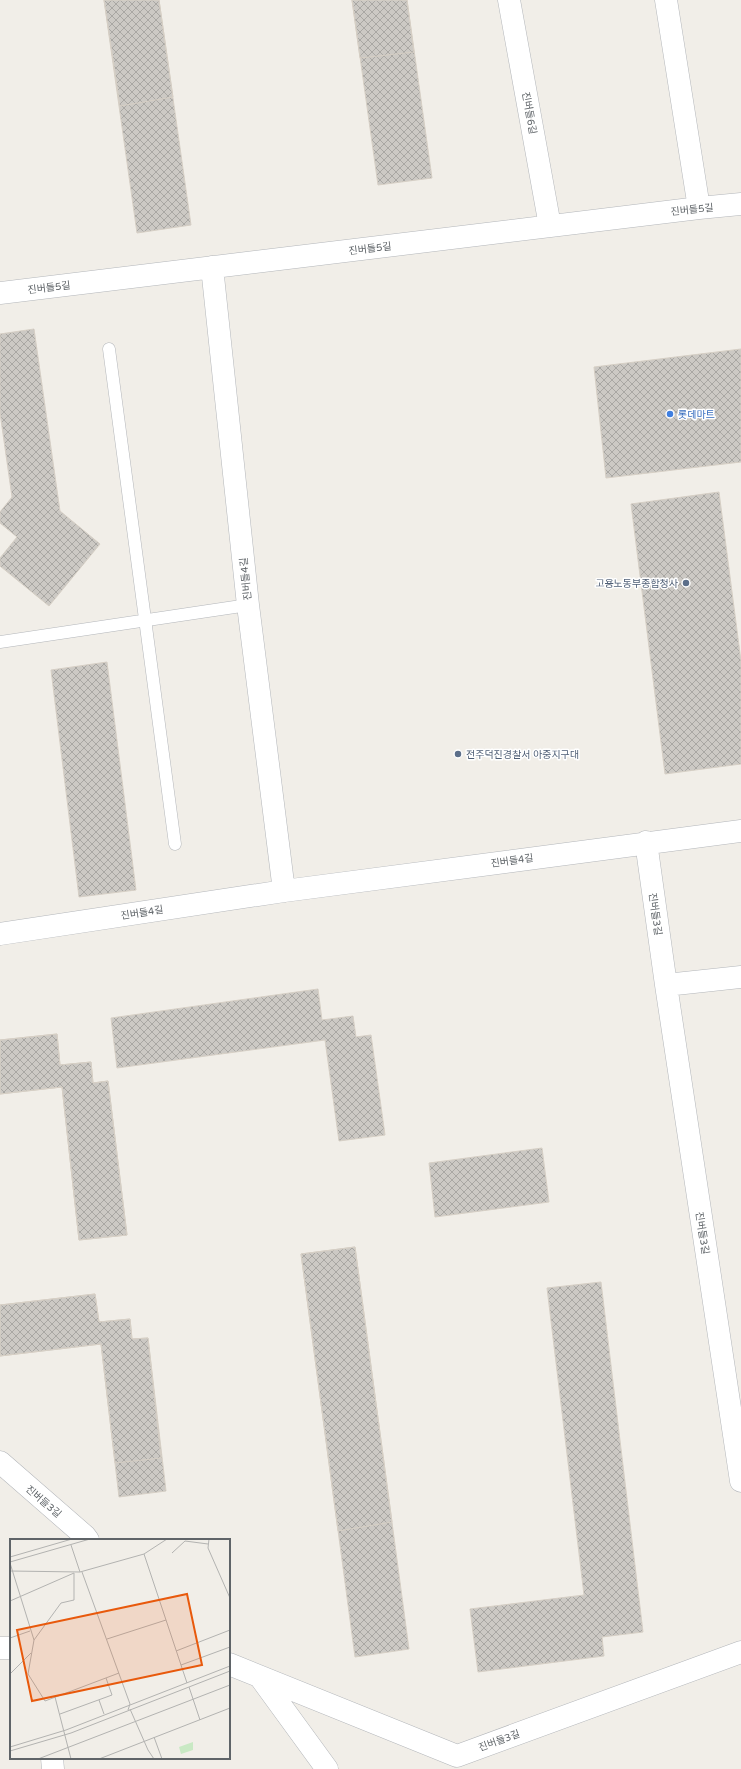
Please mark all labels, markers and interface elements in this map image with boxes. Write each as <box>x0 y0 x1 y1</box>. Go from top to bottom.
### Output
street label: 진버들6길 <box>519 91 539 135</box>
street label: 진버들5길 <box>670 202 714 218</box>
street label: 진버들5길 <box>348 240 392 258</box>
street label: 진버들5길 <box>27 279 71 297</box>
marker: 롯데마트 <box>665 409 675 419</box>
place label: 롯데마트 <box>678 409 715 421</box>
street label: 진버들4길 <box>238 557 254 601</box>
place label: 고용노동부종합청사 <box>595 578 679 590</box>
marker: 고용노동부종합청사 <box>681 578 691 588</box>
marker: 전주덕진경찰서 아중지구대 <box>453 749 463 759</box>
place label: 전주덕진경찰서 아중지구대 <box>466 749 579 761</box>
street label: 진버들4길 <box>490 852 534 870</box>
street label: 진버들3길 <box>646 892 664 936</box>
street label: 진버들4길 <box>120 904 164 922</box>
street label: 진버들3길 <box>693 1211 711 1255</box>
street label: 진버들3길 <box>23 1483 64 1520</box>
inset map <box>10 1539 230 1759</box>
street label: 진버들3길 <box>477 1728 522 1754</box>

